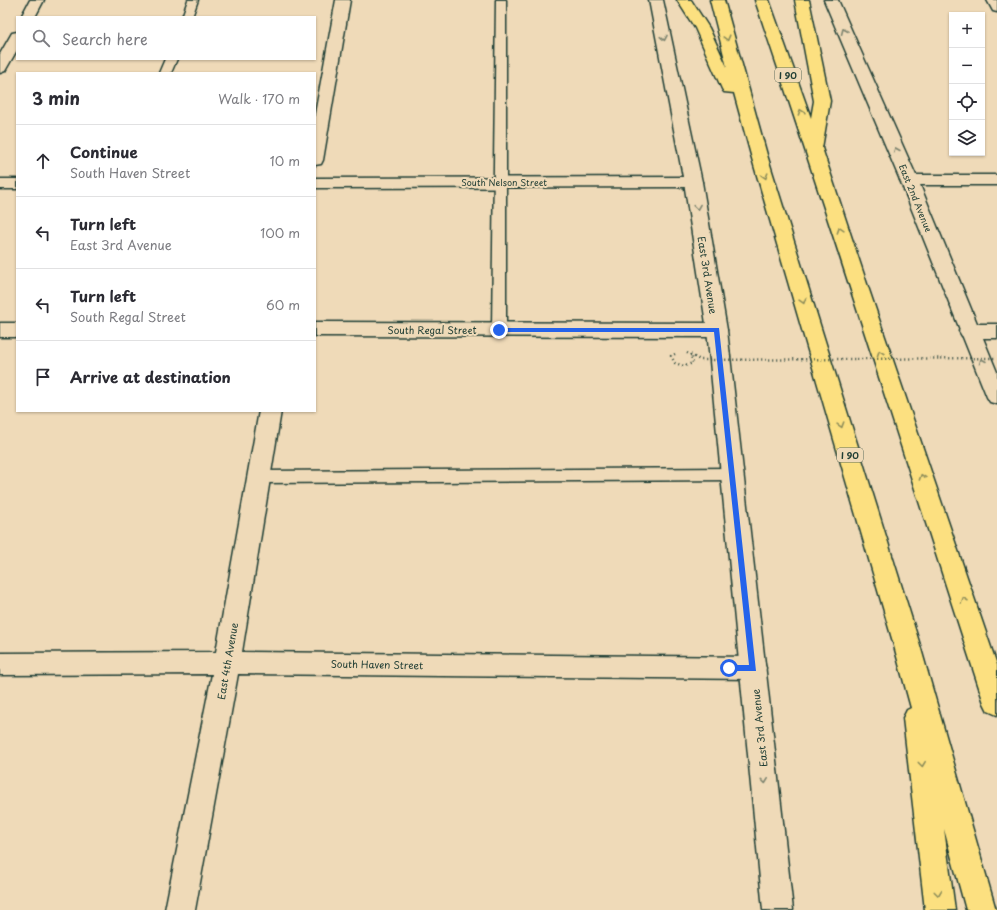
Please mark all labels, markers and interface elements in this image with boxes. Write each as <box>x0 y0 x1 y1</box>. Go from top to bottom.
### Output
map controls <box>949 12 985 156</box>
button: + <box>949 12 985 48</box>
search box <box>16 16 316 60</box>
icon: search <box>30 27 52 49</box>
text: Search here <box>62 27 148 50</box>
one-way arrow <box>841 27 849 35</box>
one-way arrow <box>722 34 731 41</box>
one-way arrow <box>659 35 667 41</box>
button: − <box>949 48 985 84</box>
road number: I 90 <box>775 68 801 82</box>
button: locate <box>949 84 985 120</box>
text: 3 min <box>32 85 80 111</box>
text: Walk · 170 m <box>218 89 300 108</box>
one-way arrow <box>798 109 806 116</box>
button: layers <box>949 120 985 156</box>
text: Continue <box>70 140 138 163</box>
one-way arrow <box>893 146 901 154</box>
icon: ahead <box>32 150 54 172</box>
text: 10 m <box>270 151 300 170</box>
street label: East 2nd Avenue <box>896 162 936 235</box>
text: South Haven Street <box>70 163 190 182</box>
one-way arrow <box>760 173 769 180</box>
street label: South Nelson Street <box>461 175 547 189</box>
one-way arrow <box>692 204 701 210</box>
text: Turn left <box>70 212 136 235</box>
icon: left <box>32 222 54 244</box>
text: 100 m <box>260 223 300 242</box>
one-way arrow <box>836 227 845 234</box>
text: East 3rd Avenue <box>70 235 172 254</box>
street label: East 3rd Avenue <box>694 235 722 315</box>
text: Turn left <box>70 284 136 307</box>
icon: left <box>32 294 54 316</box>
text: 60 m <box>266 295 300 314</box>
one-way arrow <box>798 297 807 304</box>
text: South Regal Street <box>70 307 186 326</box>
route end <box>490 321 508 339</box>
street label: South Regal Street <box>387 322 477 337</box>
one-way arrow <box>877 350 885 357</box>
one-way arrow <box>979 358 987 365</box>
text: Arrive at destination <box>70 365 231 388</box>
icon: arrive <box>32 366 54 388</box>
one-way arrow <box>836 422 845 429</box>
road number: I 90 <box>837 448 863 462</box>
one-way arrow <box>918 473 927 480</box>
one-way arrow <box>960 596 968 603</box>
street label: East 4th Avenue <box>213 621 241 701</box>
street label: South Haven Street <box>331 656 423 672</box>
route start <box>720 659 738 677</box>
street label: East 3rd Avenue <box>747 688 771 768</box>
one-way arrow <box>917 761 926 767</box>
one-way arrow <box>760 778 769 784</box>
one-way arrow <box>933 889 942 896</box>

